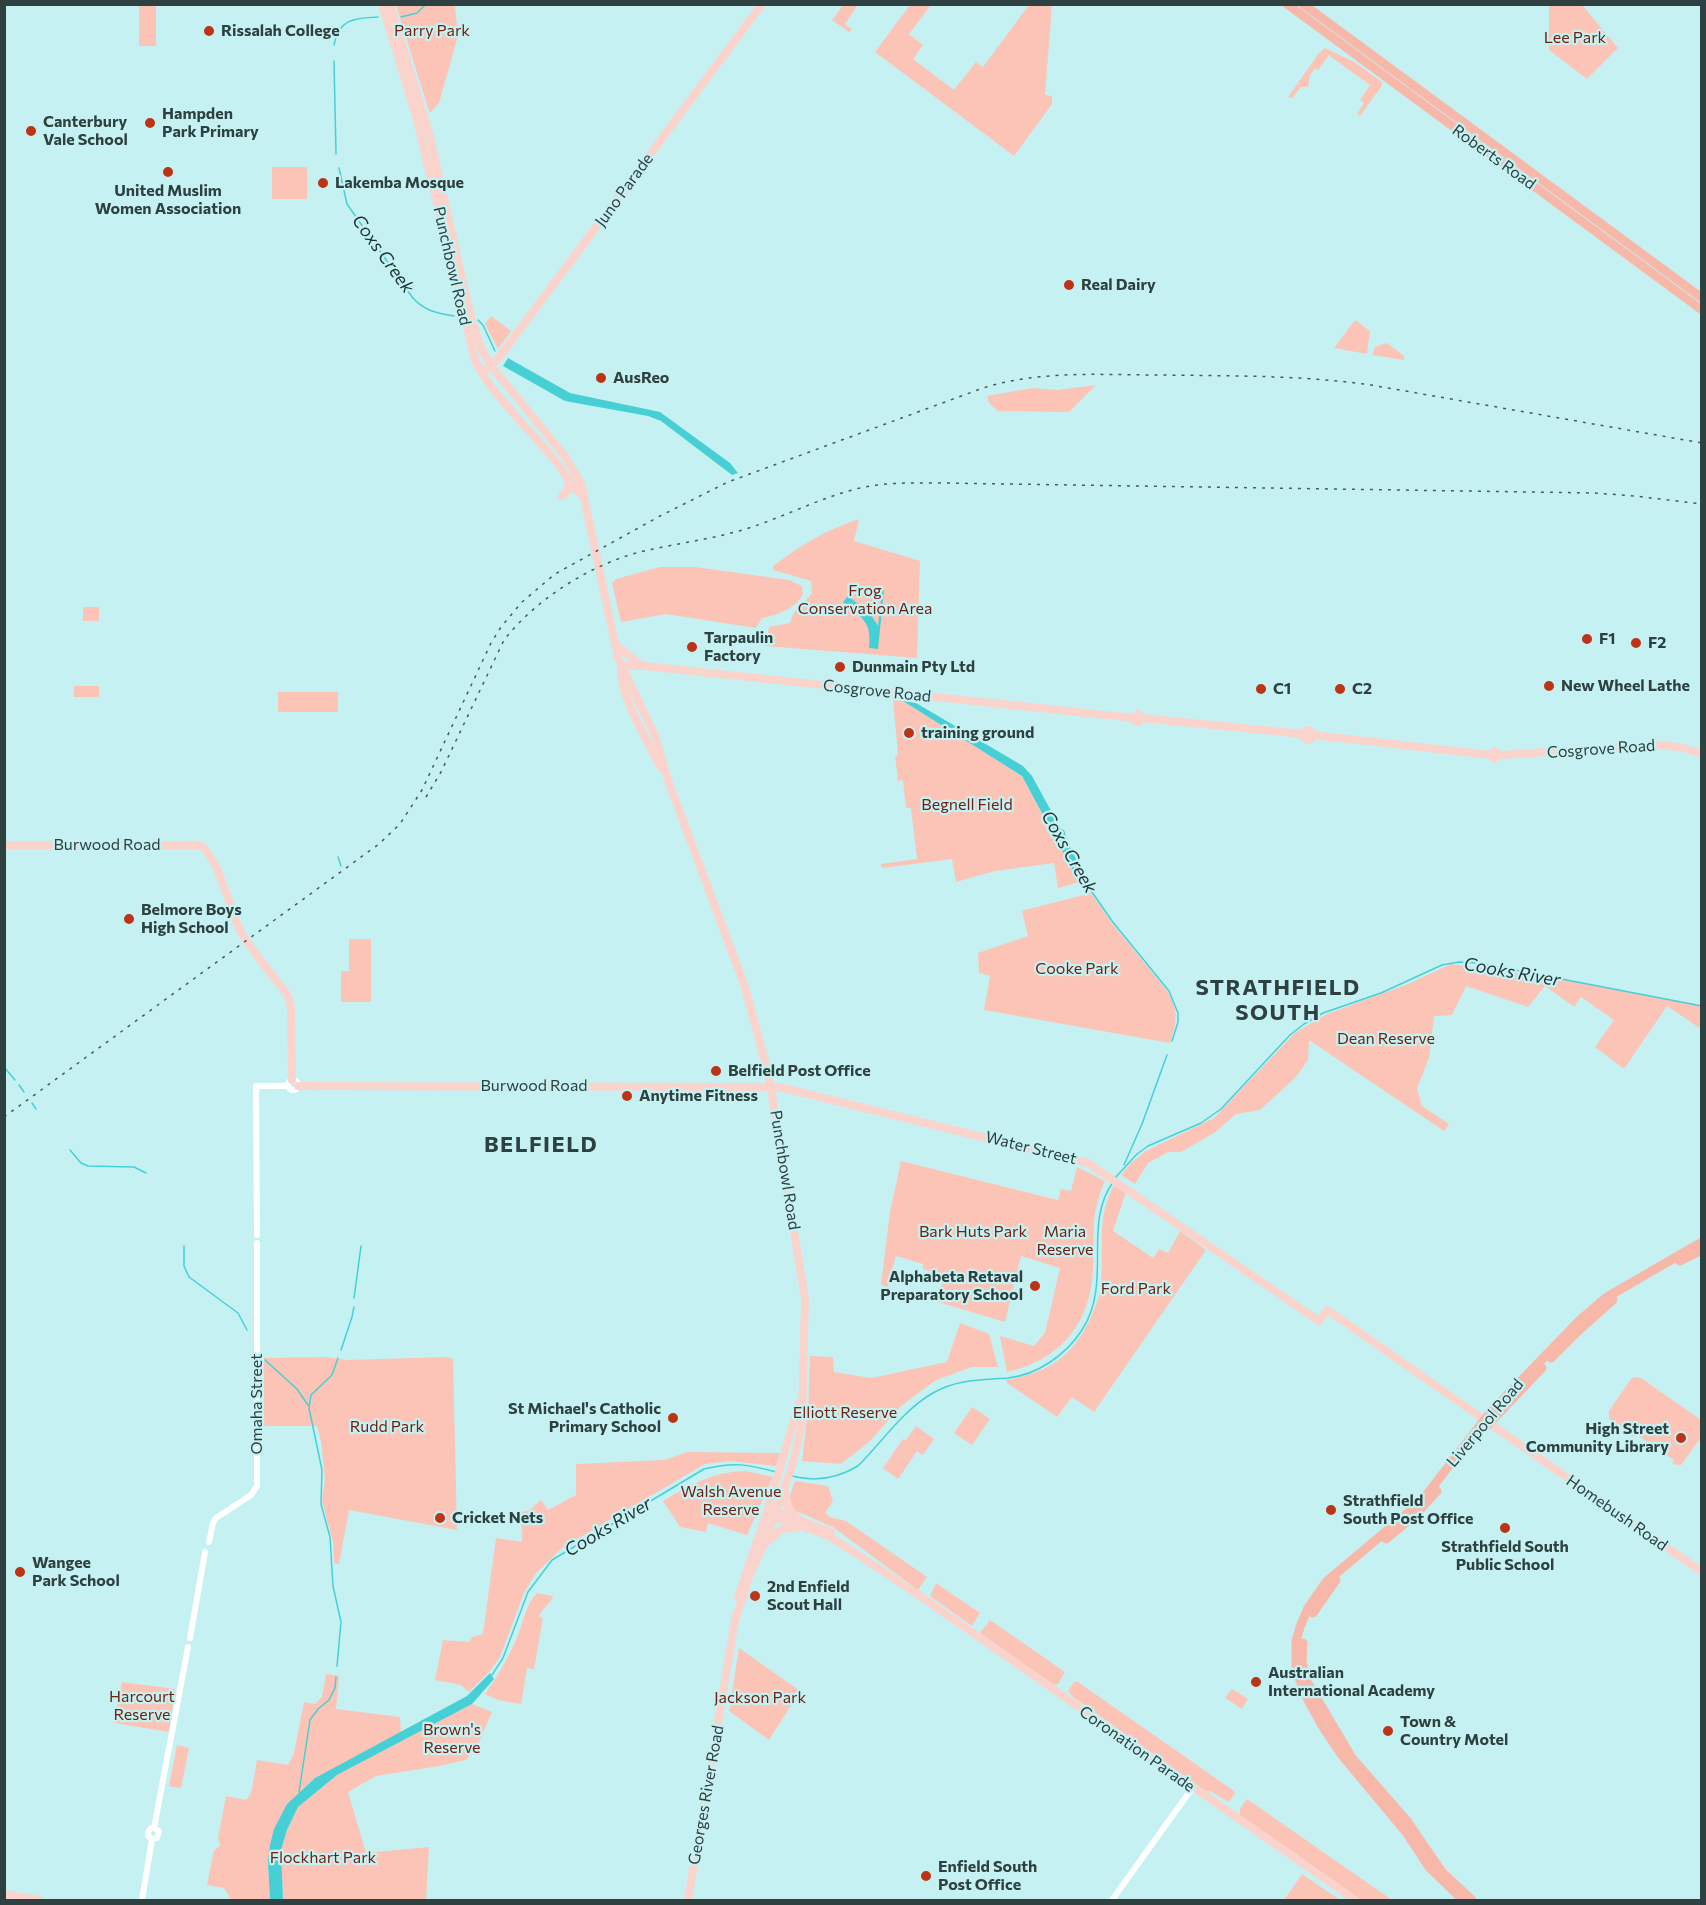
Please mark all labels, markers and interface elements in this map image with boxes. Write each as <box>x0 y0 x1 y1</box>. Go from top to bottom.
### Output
place label: Rissalah College <box>221 21 340 41</box>
park label: Parry Park <box>394 21 470 41</box>
marker: Rissalah College <box>202 24 216 38</box>
park label: Lee Park <box>1544 28 1606 48</box>
place label: Hampden Park Primary <box>162 104 259 142</box>
place label: Canterbury Vale School <box>43 112 128 150</box>
marker: Hampden Park Primary <box>143 116 157 130</box>
street label: Roberts Road <box>1449 120 1539 194</box>
marker: Canterbury Vale School <box>24 124 38 138</box>
street label: Juno Parade <box>591 150 657 230</box>
marker: United Muslim Women Association <box>161 165 175 179</box>
place label: Lakemba Mosque <box>335 173 464 193</box>
marker: Lakemba Mosque <box>316 176 330 190</box>
place label: United Muslim Women Association <box>95 181 241 219</box>
street label: Punchbowl Road <box>429 205 475 327</box>
water label: Coxs Creek <box>347 210 419 298</box>
place label: Real Dairy <box>1081 275 1156 295</box>
marker: Real Dairy <box>1062 278 1076 292</box>
place label: AusReo <box>613 368 669 388</box>
marker: AusReo <box>594 371 608 385</box>
park label: Frog Conservation Area <box>798 581 932 619</box>
place label: Tarpaulin Factory <box>704 628 773 666</box>
place label: F1 <box>1599 629 1615 649</box>
marker: F1 <box>1580 632 1594 646</box>
place label: F2 <box>1648 633 1666 653</box>
marker: F2 <box>1629 636 1643 650</box>
marker: Tarpaulin Factory <box>685 640 699 654</box>
place label: Dunmain Pty Ltd <box>852 657 975 677</box>
marker: Dunmain Pty Ltd <box>833 660 847 674</box>
street label: Cosgrove Road <box>822 676 932 706</box>
place label: New Wheel Lathe <box>1561 676 1690 696</box>
place label: C1 <box>1273 679 1291 699</box>
place label: C2 <box>1352 679 1372 699</box>
marker: New Wheel Lathe <box>1542 679 1556 693</box>
marker: C1 <box>1254 682 1268 696</box>
marker: C2 <box>1333 682 1347 696</box>
place label: training ground <box>921 723 1034 743</box>
marker: training ground <box>902 726 916 740</box>
street label: Cosgrove Road <box>1546 736 1656 762</box>
park label: Begnell Field <box>921 795 1013 815</box>
water label: Coxs Creek <box>1037 807 1101 897</box>
street label: Burwood Road <box>54 835 160 855</box>
place label: Belmore Boys High School <box>141 900 242 938</box>
marker: Belmore Boys High School <box>122 912 136 926</box>
water label: Cooks River <box>1462 953 1562 991</box>
park label: Cooke Park <box>1035 959 1119 979</box>
district label: STRATHFIELD SOUTH <box>1195 975 1361 1026</box>
park label: Dean Reserve <box>1337 1029 1435 1049</box>
place label: Belfield Post Office <box>728 1061 871 1081</box>
marker: Belfield Post Office <box>709 1064 723 1078</box>
street label: Burwood Road <box>481 1076 587 1096</box>
place label: Anytime Fitness <box>639 1086 758 1106</box>
marker: Anytime Fitness <box>620 1089 634 1103</box>
street label: Punchbowl Road <box>766 1109 804 1231</box>
street label: Water Street <box>983 1127 1079 1169</box>
district label: BELFIELD <box>484 1132 598 1158</box>
park label: Bark Huts Park <box>919 1222 1027 1242</box>
park label: Maria Reserve <box>1036 1222 1094 1260</box>
place label: Alphabeta Retaval Preparatory School <box>880 1267 1023 1305</box>
marker: Alphabeta Retaval Preparatory School <box>1028 1279 1042 1293</box>
park label: Ford Park <box>1101 1279 1171 1299</box>
street label: Omaha Street <box>247 1353 267 1455</box>
street label: Liverpool Road <box>1443 1375 1527 1471</box>
place label: St Michael's Catholic Primary School <box>508 1399 661 1437</box>
park label: Elliott Reserve <box>793 1403 897 1423</box>
marker: St Michael's Catholic Primary School <box>666 1411 680 1425</box>
park label: Rudd Park <box>350 1417 424 1437</box>
place label: High Street Community Library <box>1526 1419 1669 1457</box>
marker: High Street Community Library <box>1674 1431 1688 1445</box>
street label: Homebush Road <box>1563 1471 1671 1555</box>
park label: Walsh Avenue Reserve <box>681 1482 781 1520</box>
place label: Strathfield South Post Office <box>1343 1491 1473 1529</box>
water label: Cooks River <box>561 1493 655 1561</box>
marker: Strathfield South Post Office <box>1324 1503 1338 1517</box>
place label: Cricket Nets <box>452 1508 543 1528</box>
marker: Cricket Nets <box>433 1511 447 1525</box>
marker: Strathfield South Public School <box>1498 1521 1512 1535</box>
place label: Strathfield South Public School <box>1441 1537 1569 1575</box>
place label: Wangee Park School <box>32 1553 120 1591</box>
marker: Wangee Park School <box>13 1565 27 1579</box>
place label: 2nd Enfield Scout Hall <box>767 1577 850 1615</box>
marker: 2nd Enfield Scout Hall <box>748 1589 762 1603</box>
place label: Australian International Academy <box>1268 1663 1435 1701</box>
marker: Australian International Academy <box>1249 1675 1263 1689</box>
park label: Harcourt Reserve <box>109 1687 175 1725</box>
park label: Jackson Park <box>714 1688 806 1708</box>
street label: Coronation Parade <box>1075 1702 1199 1796</box>
place label: Town & Country Motel <box>1400 1712 1508 1750</box>
park label: Brown's Reserve <box>423 1720 481 1758</box>
street label: Georges River Road <box>684 1724 728 1866</box>
marker: Town & Country Motel <box>1381 1724 1395 1738</box>
park label: Flockhart Park <box>270 1848 376 1868</box>
place label: Enfield South Post Office <box>938 1857 1037 1895</box>
marker: Enfield South Post Office <box>919 1869 933 1883</box>

